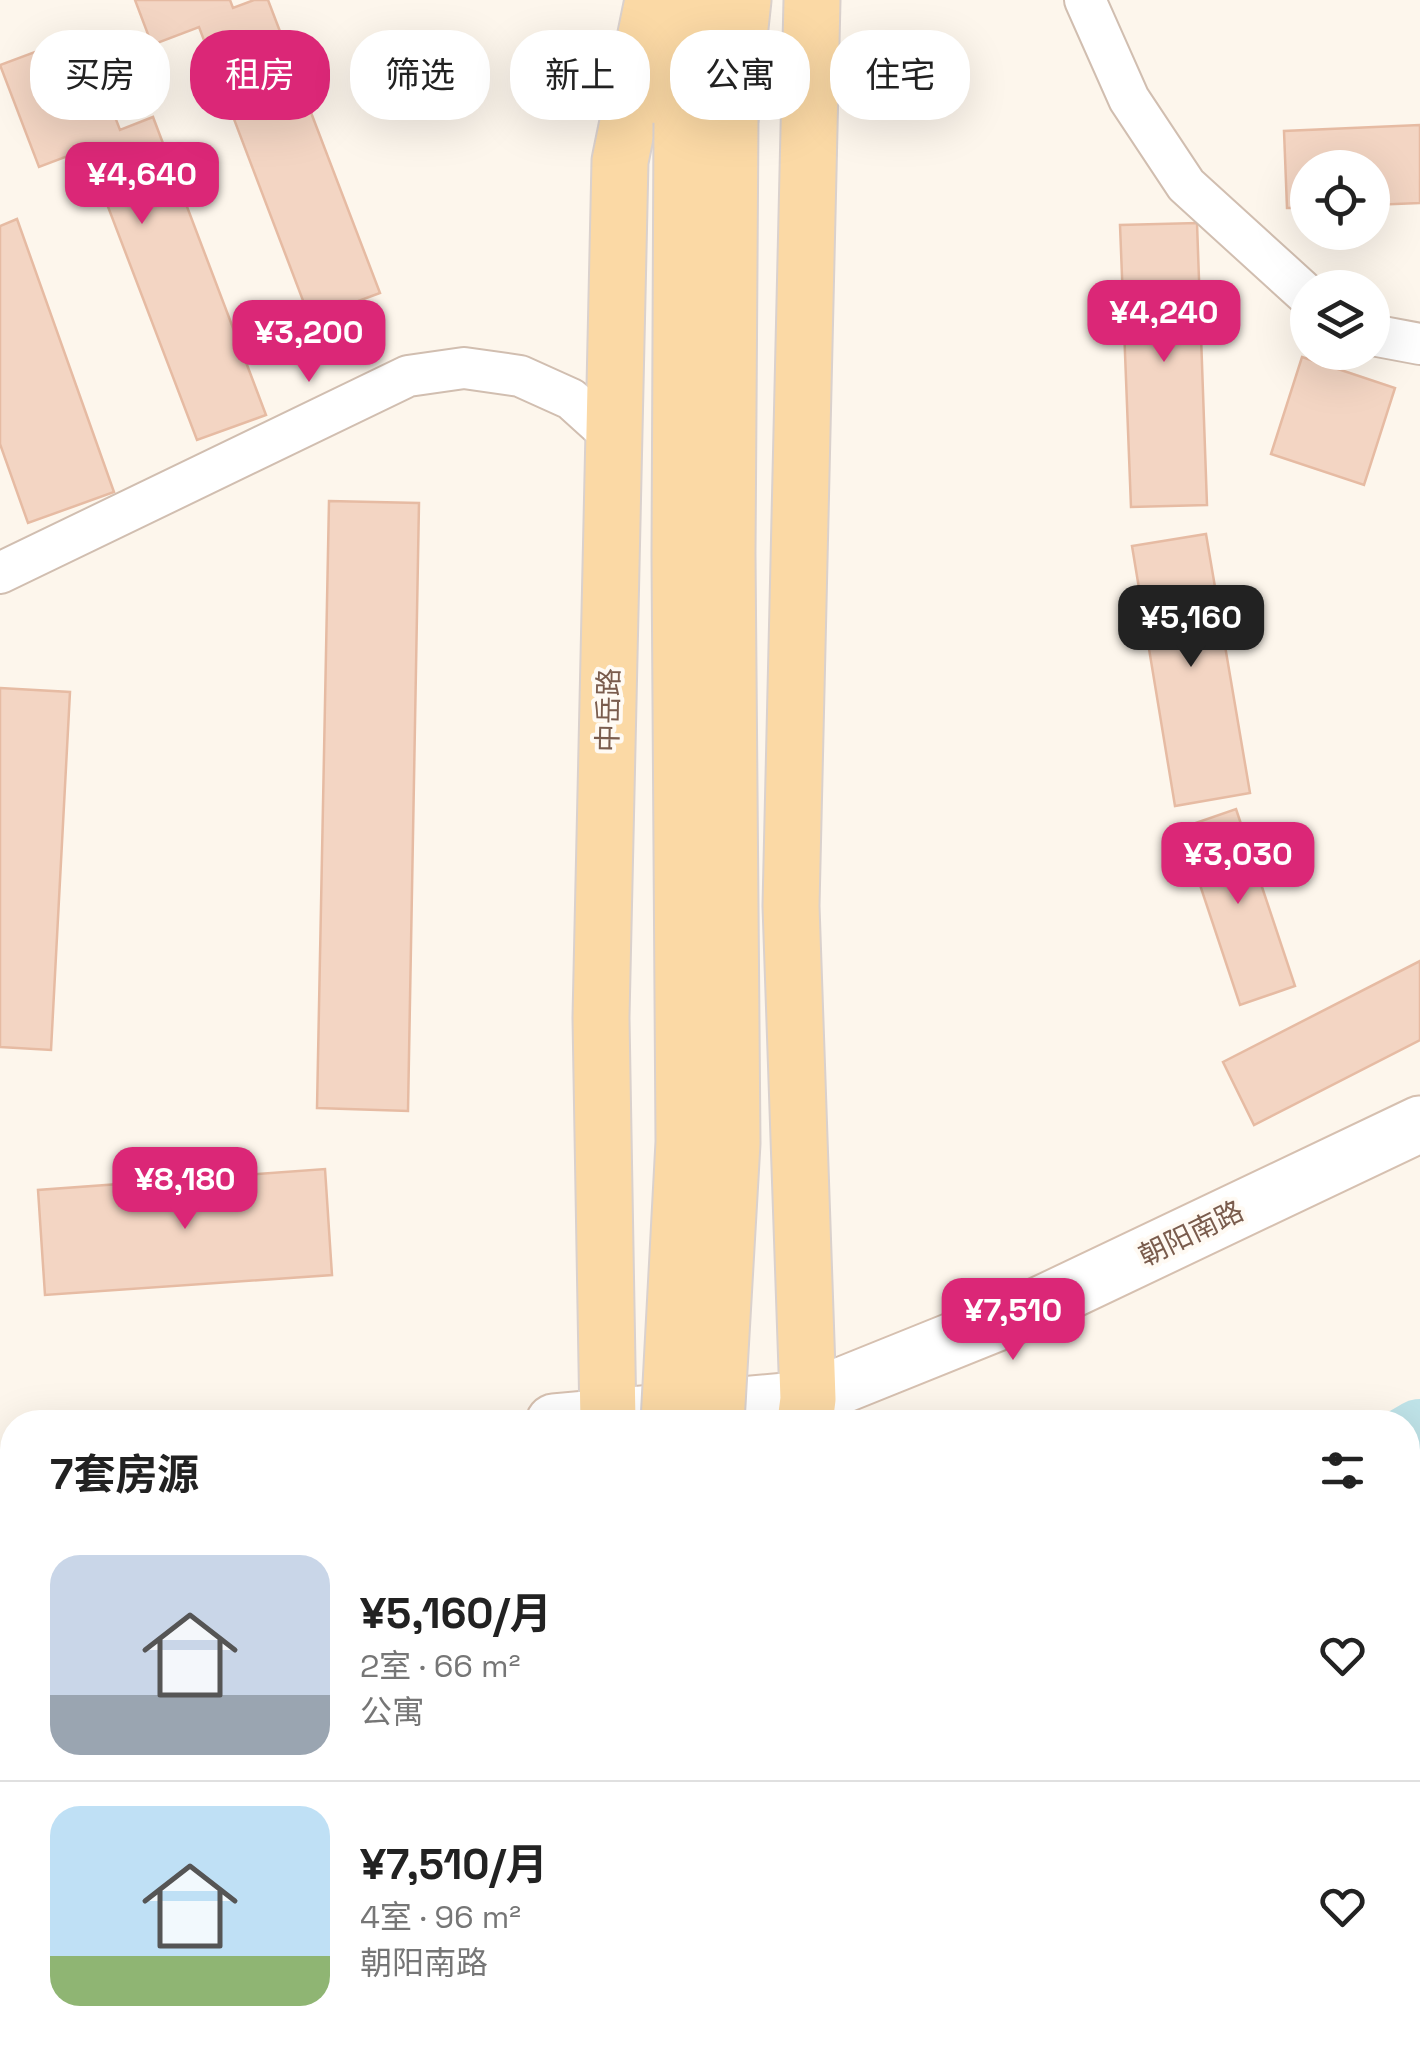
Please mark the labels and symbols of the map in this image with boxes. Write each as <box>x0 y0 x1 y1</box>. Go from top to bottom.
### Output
pin: ¥4,640 <box>61 142 223 227</box>
pin: ¥4,240 <box>1083 280 1245 365</box>
pin: ¥3,200 <box>228 300 390 385</box>
pin: ¥5,160 <box>1110 585 1272 670</box>
street label: 中岳路 <box>589 668 627 752</box>
pin: ¥3,030 <box>1157 822 1319 907</box>
pin: ¥8,180 <box>104 1147 266 1232</box>
street label: 朝阳南路 <box>1133 1192 1249 1274</box>
pin: ¥7,510 <box>932 1278 1094 1363</box>

